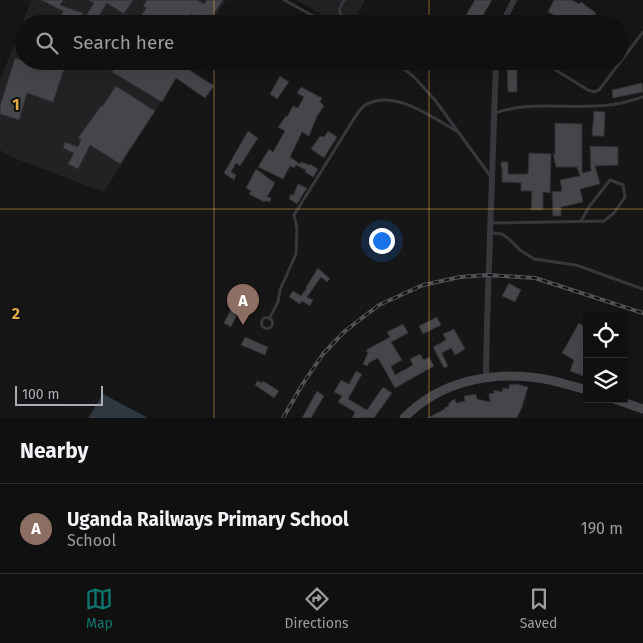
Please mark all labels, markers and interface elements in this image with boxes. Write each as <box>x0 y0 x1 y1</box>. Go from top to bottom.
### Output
search box <box>15 15 628 70</box>
icon: search <box>33 29 61 57</box>
text: Search here <box>73 31 174 54</box>
text: 1 <box>12 95 20 114</box>
your location <box>369 228 395 254</box>
pin: A <box>227 284 259 325</box>
text: 2 <box>12 304 20 323</box>
map controls <box>583 313 628 403</box>
button: locate <box>583 313 628 358</box>
button: layers <box>583 358 628 403</box>
scale bar <box>15 383 102 406</box>
text: 100 m <box>22 386 59 403</box>
text: Nearby <box>20 438 88 464</box>
text: Uganda Railways Primary School <box>67 508 349 531</box>
text: A <box>31 519 41 538</box>
text: 190 m <box>581 519 623 538</box>
text: School <box>67 531 116 550</box>
tab: Map <box>85 585 113 632</box>
tab: Directions <box>284 585 349 632</box>
tab: Saved <box>520 585 558 632</box>

